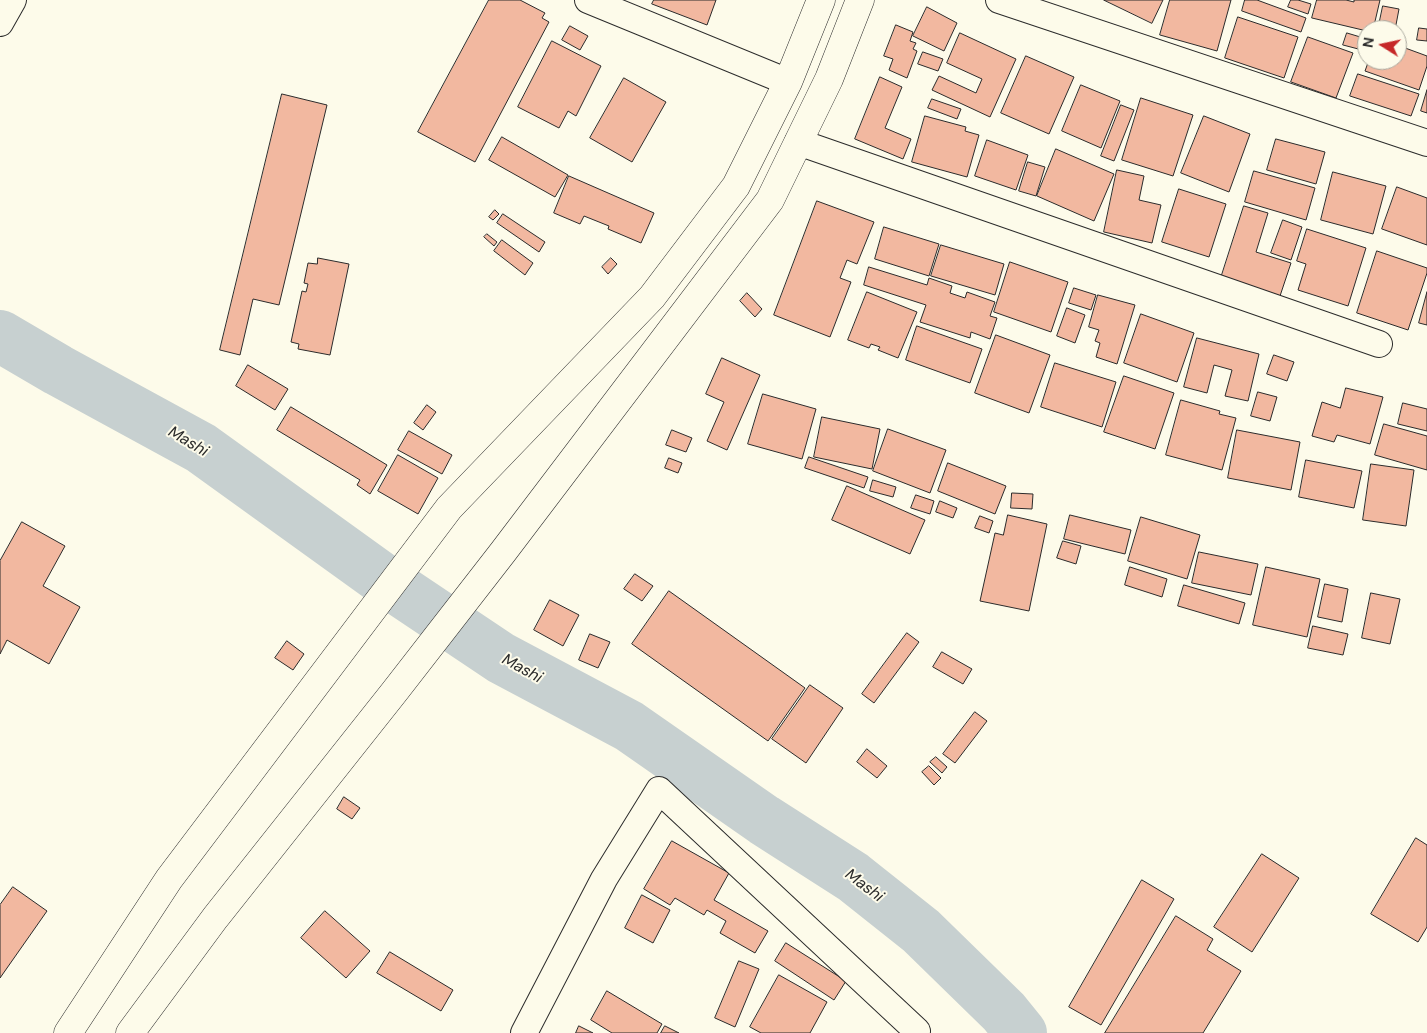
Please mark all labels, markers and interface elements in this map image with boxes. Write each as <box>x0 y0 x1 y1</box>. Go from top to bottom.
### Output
north arrow <box>1357 20 1407 70</box>
text: N <box>1358 36 1378 49</box>
water label: Mashi <box>164 423 212 461</box>
water label: Mashi <box>498 650 546 688</box>
water label: Mashi <box>841 865 887 907</box>

